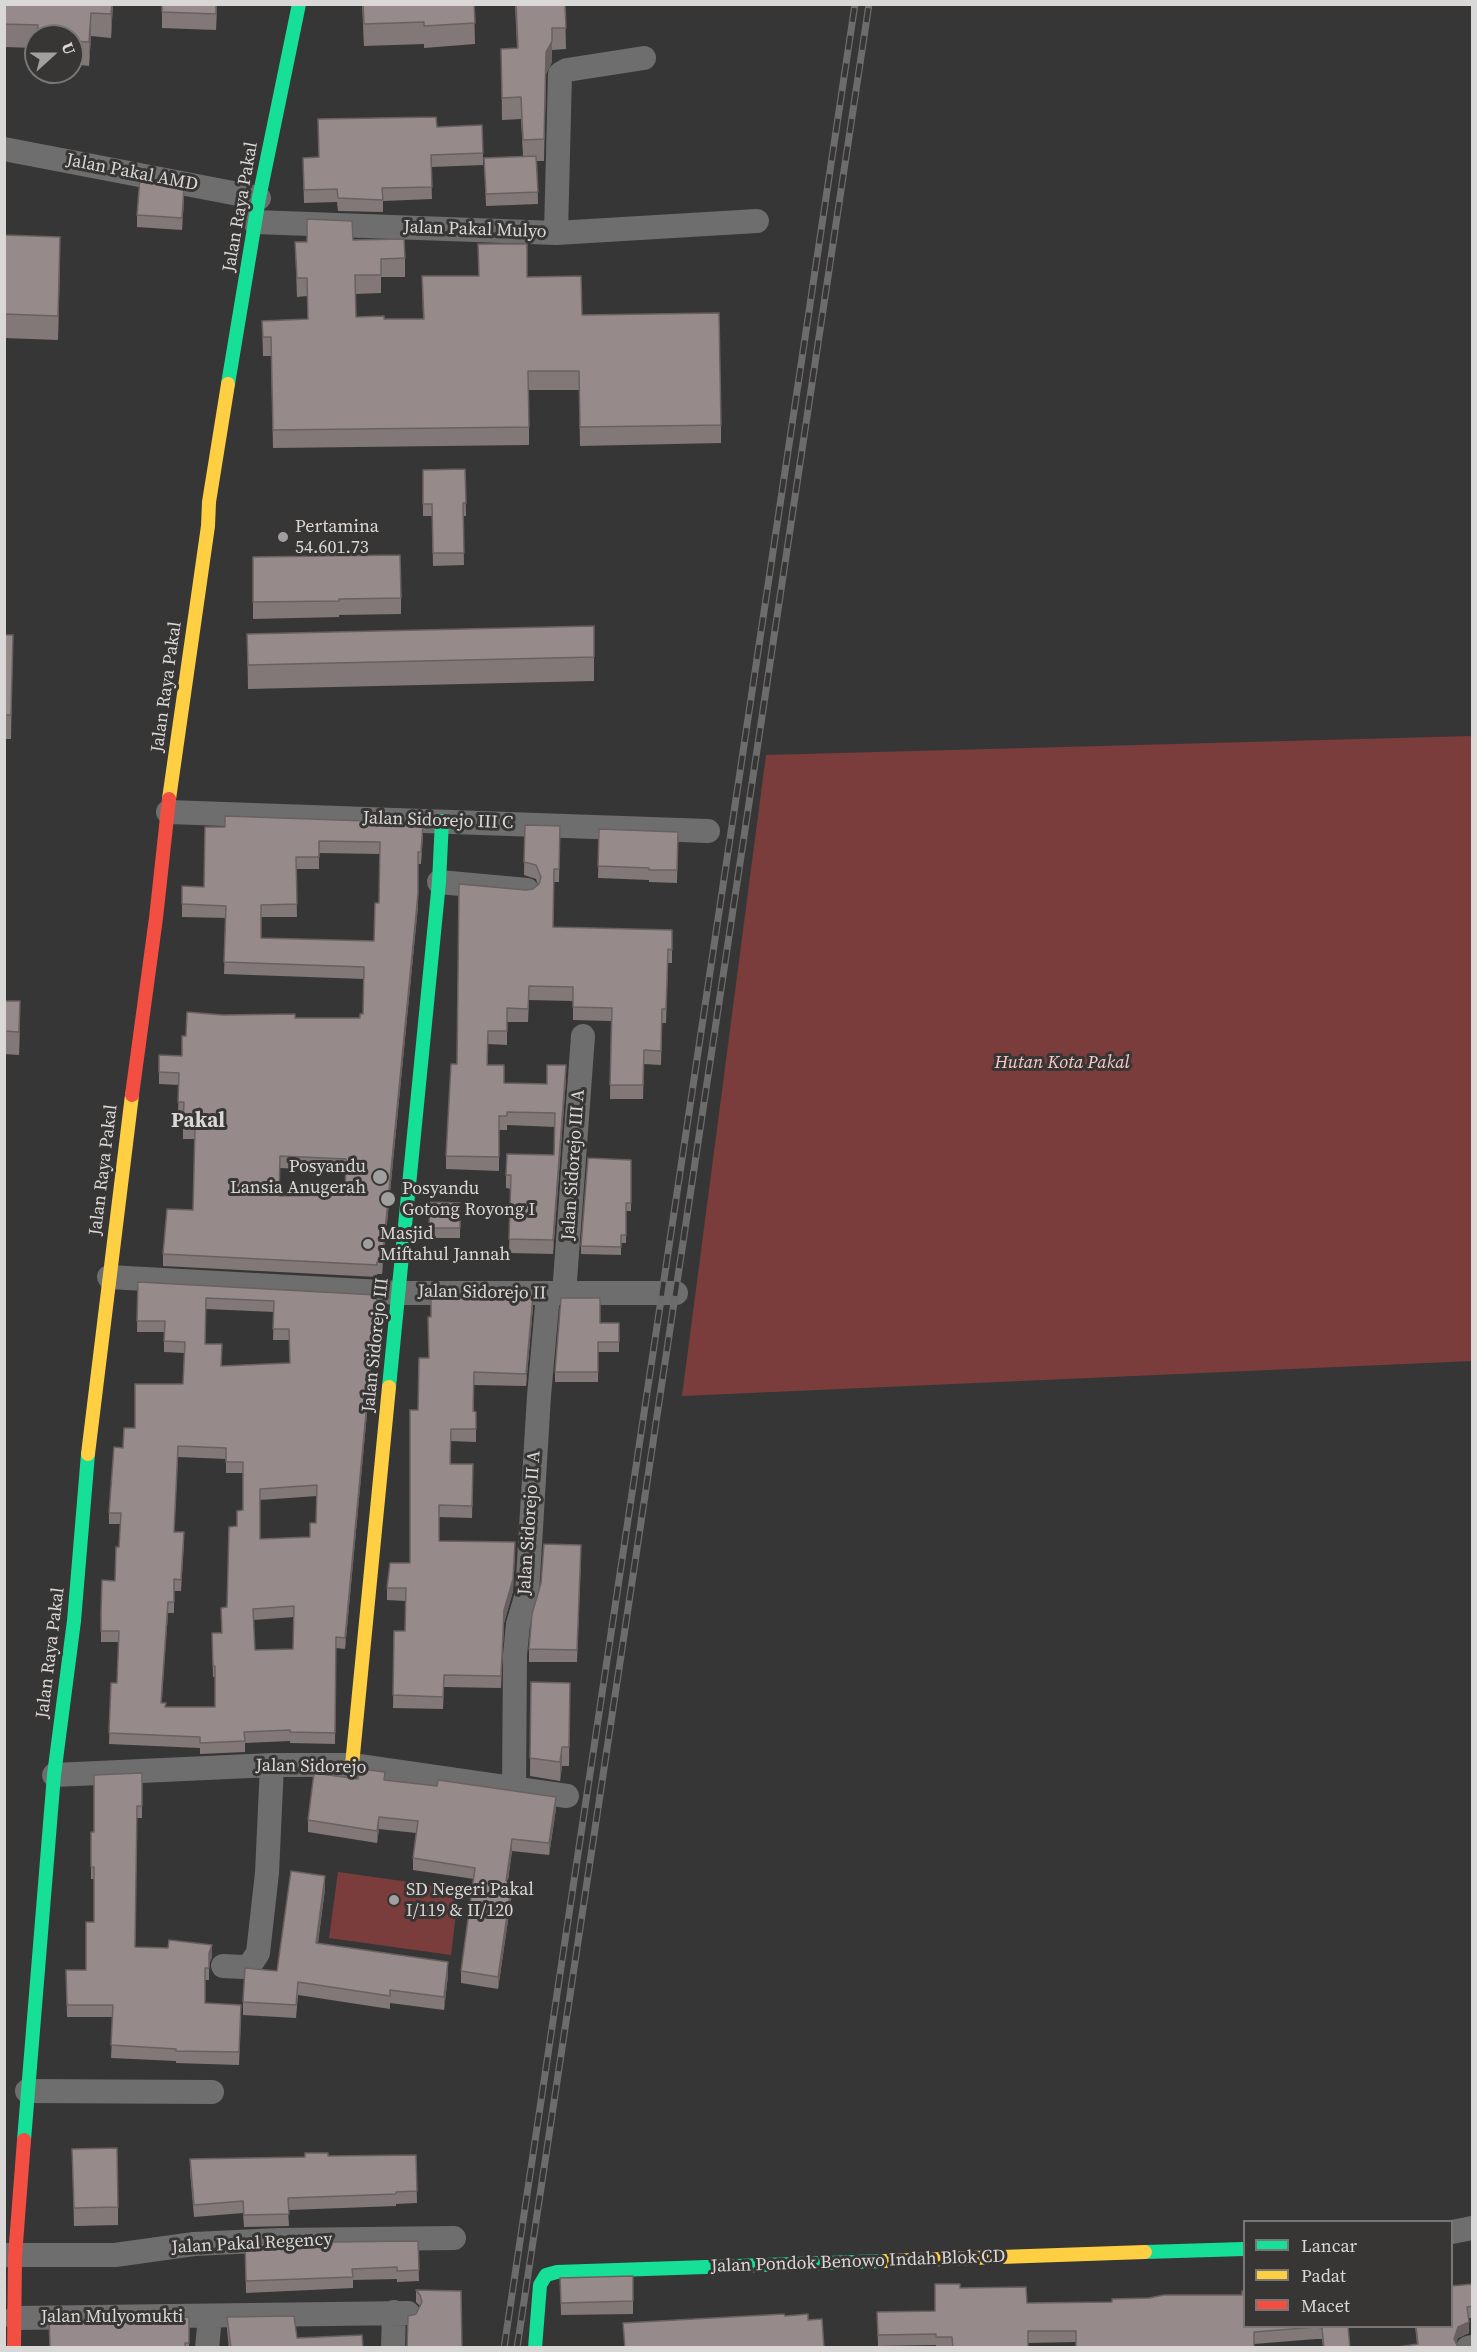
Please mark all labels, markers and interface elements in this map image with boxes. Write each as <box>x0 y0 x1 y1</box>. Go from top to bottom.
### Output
north arrow <box>24 24 84 84</box>
text: U <box>57 39 81 58</box>
street label: Jalan Raya Pakal <box>219 140 263 274</box>
street label: Jalan Pakal AMD <box>64 150 200 196</box>
street label: Jalan Pakal Mulyo <box>403 217 547 243</box>
place label: Pertamina 54.601.73 <box>295 516 379 558</box>
marker: Pertamina 54.601.73 <box>276 530 290 544</box>
street label: Jalan Raya Pakal <box>147 620 187 754</box>
street label: Jalan Sidorejo III C <box>362 808 514 834</box>
park label: Hutan Kota Pakal <box>994 1052 1130 1074</box>
street label: Jalan Sidorejo III A <box>558 1089 590 1241</box>
street label: Jalan Raya Pakal <box>85 1103 123 1237</box>
district label: Pakal <box>171 1109 225 1135</box>
place label: Posyandu Lansia Anugerah <box>230 1156 366 1198</box>
marker: Posyandu Lansia Anugerah <box>371 1168 389 1186</box>
place label: Posyandu Gotong Royong I <box>402 1178 535 1220</box>
marker: Posyandu Gotong Royong I <box>379 1190 397 1208</box>
place label: Masjid Miftahul Jannah <box>380 1223 510 1266</box>
marker: Masjid Miftahul Jannah <box>361 1237 375 1251</box>
street label: Jalan Sidorejo III <box>358 1277 394 1413</box>
street label: Jalan Sidorejo II <box>418 1281 546 1305</box>
street label: Jalan Sidorejo II A <box>514 1450 546 1596</box>
street label: Jalan Raya Pakal <box>32 1586 70 1720</box>
street label: Jalan Sidorejo <box>255 1755 367 1779</box>
place label: SD Negeri Pakal I/119 & II/120 <box>406 1879 534 1922</box>
marker: SD Negeri Pakal I/119 & II/120 <box>387 1893 401 1907</box>
legend <box>1243 2220 1453 2328</box>
street label: Jalan Pakal Regency <box>171 2229 333 2259</box>
text: Lancar <box>1301 2233 1357 2258</box>
street label: Jalan Pondok Benowo Indah Blok CD <box>710 2246 1006 2278</box>
text: Padat <box>1301 2263 1346 2288</box>
text: Macet <box>1301 2293 1350 2318</box>
street label: Jalan Mulyomukti <box>41 2306 183 2328</box>

